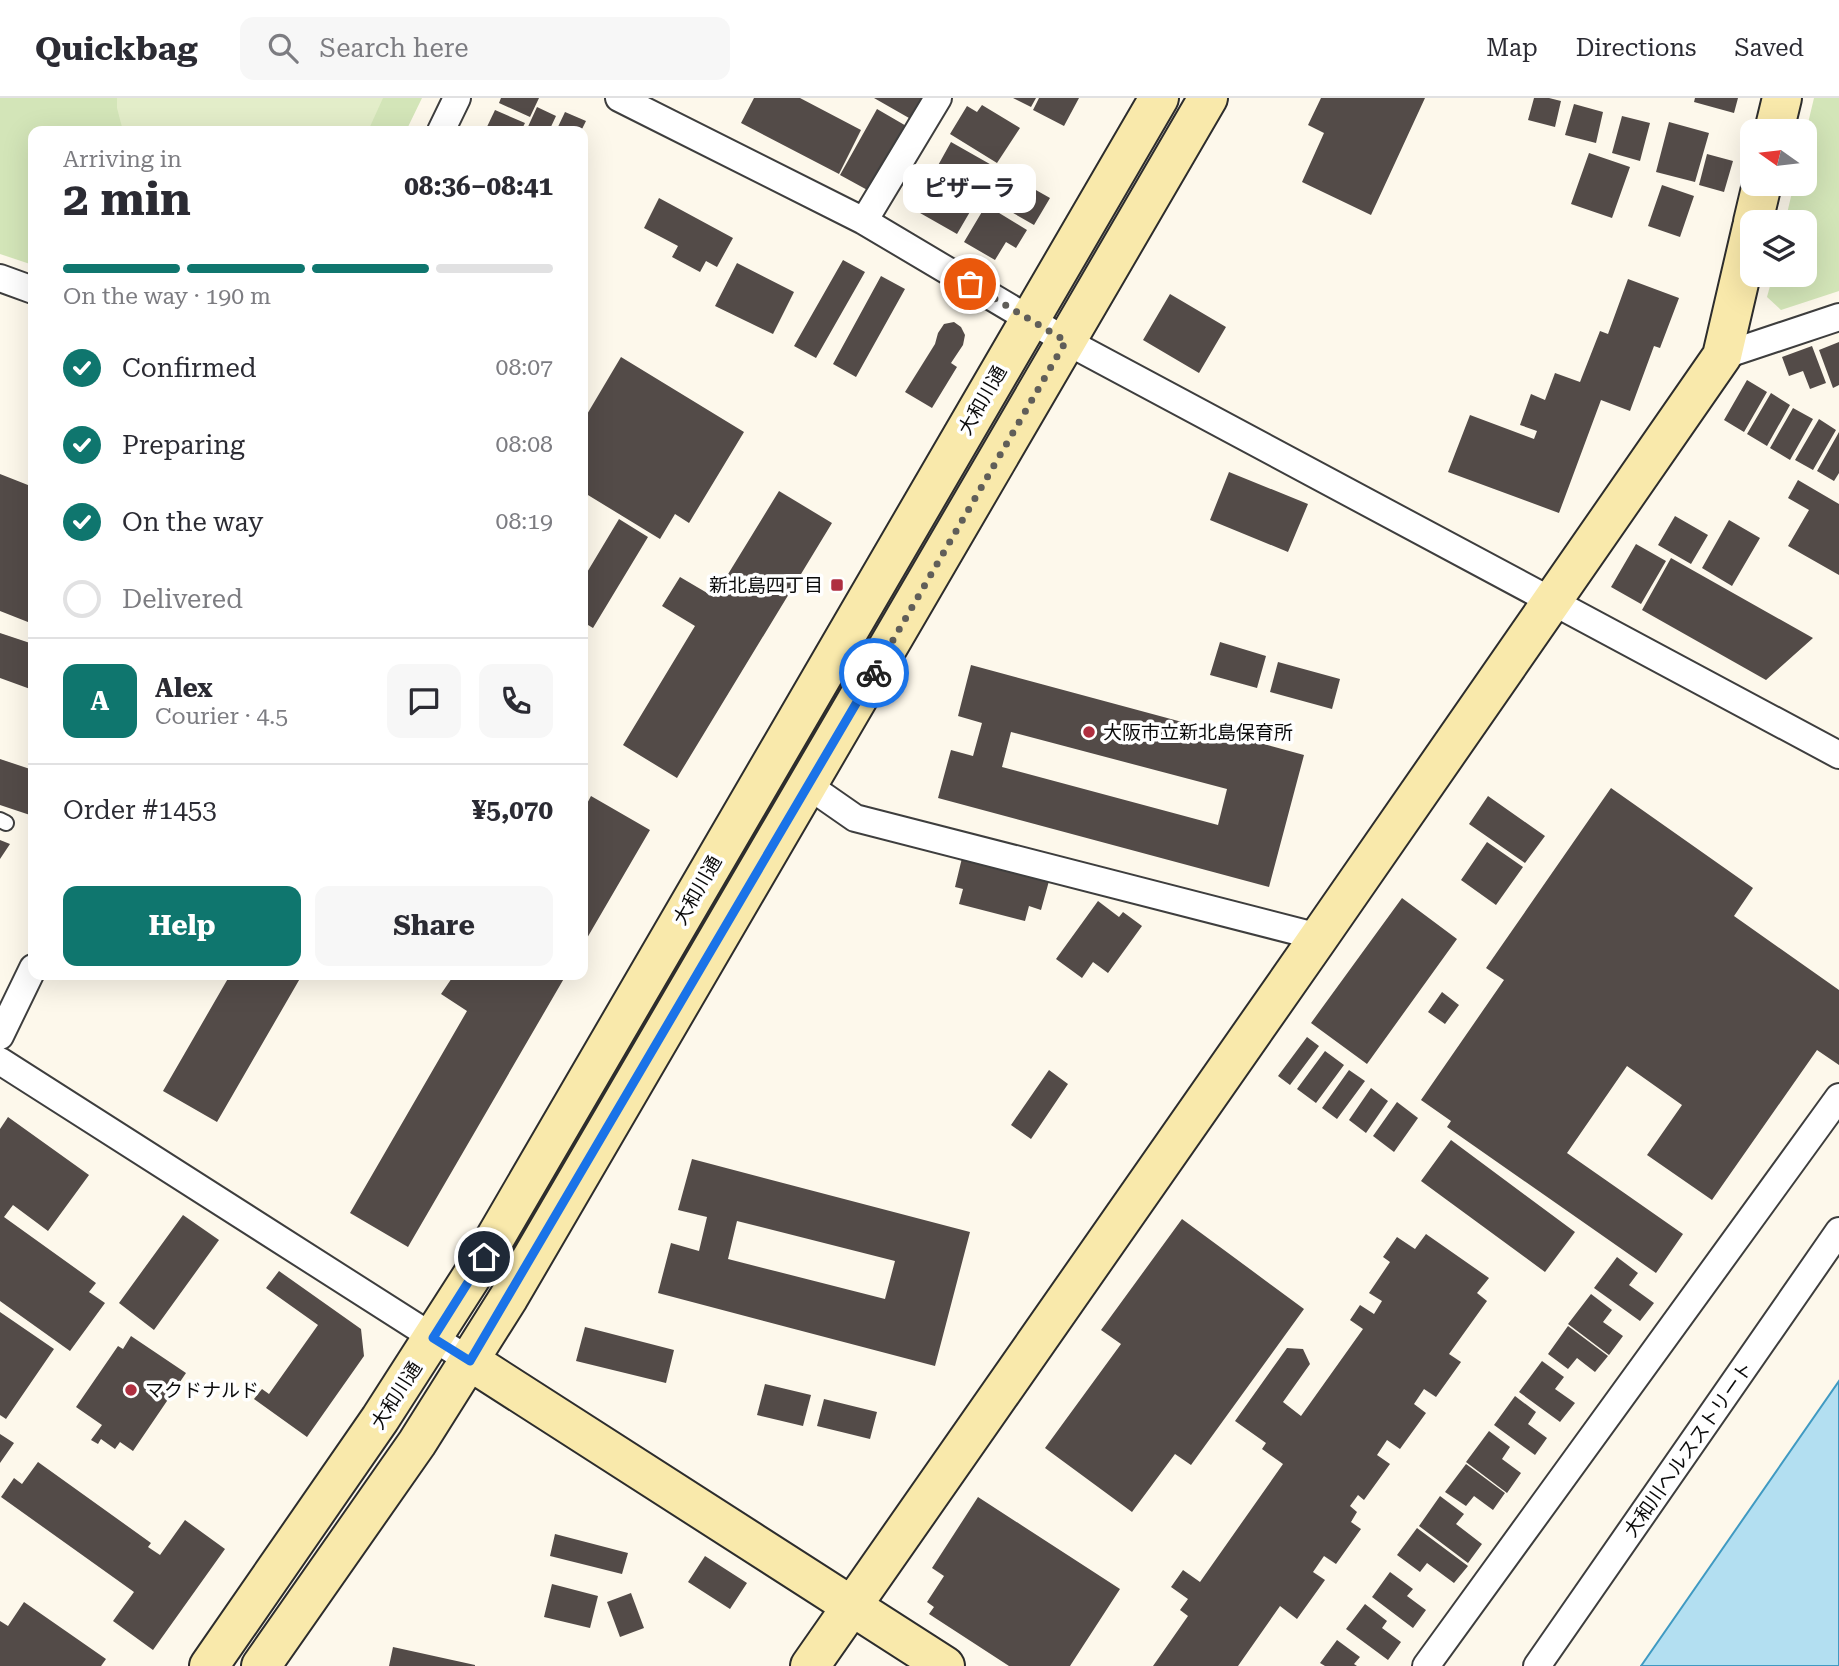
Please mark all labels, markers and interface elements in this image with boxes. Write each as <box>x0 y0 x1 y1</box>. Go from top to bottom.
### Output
search box <box>240 17 730 80</box>
text: Quickbag <box>35 29 198 68</box>
icon: search <box>264 29 302 67</box>
text: Search here <box>320 33 469 63</box>
text: Map <box>1486 34 1538 62</box>
text: Directions <box>1576 34 1696 62</box>
text: Saved <box>1734 34 1804 62</box>
north arrow <box>1740 119 1816 196</box>
map controls <box>1740 119 1817 287</box>
text: Arriving in <box>63 146 182 173</box>
callout: ピザーラ <box>904 165 1036 214</box>
text: 08:36–08:41 <box>404 171 553 201</box>
text: 2 min <box>63 172 191 226</box>
text: ピザーラ <box>924 175 1016 202</box>
button: layers <box>1740 210 1817 287</box>
pin <box>940 254 1000 314</box>
icon: bag <box>951 265 989 303</box>
text: On the way · 190 m <box>63 283 271 310</box>
icon: check <box>63 349 101 387</box>
text: Confirmed <box>122 353 257 383</box>
text: 08:07 <box>496 354 553 381</box>
street label: 大和川通 <box>953 362 1011 439</box>
icon: check <box>63 426 101 464</box>
text: Preparing <box>122 430 245 460</box>
text: 08:08 <box>496 431 553 458</box>
icon: check <box>63 503 101 541</box>
text: On the way <box>122 507 263 537</box>
text: 08:19 <box>496 508 553 535</box>
place label: 新北島四丁目 <box>709 574 823 597</box>
marker: 新北島四丁目 <box>829 577 845 593</box>
text: Delivered <box>122 584 243 614</box>
courier <box>839 638 909 708</box>
icon: bike <box>855 654 893 692</box>
button: chat <box>387 664 461 738</box>
button: phone <box>479 664 553 738</box>
text: Alex <box>155 673 213 703</box>
text: A <box>91 686 109 716</box>
text: Courier · 4.5 <box>155 703 288 730</box>
place label: 大阪市立新北島保育所 <box>1103 721 1293 744</box>
marker: 大阪市立新北島保育所 <box>1081 724 1097 740</box>
text: Order #1453 <box>63 795 217 825</box>
text: ¥5,070 <box>472 795 553 825</box>
street label: 大和川通 <box>668 852 726 929</box>
button: Help <box>63 886 301 966</box>
button: Share <box>315 886 553 966</box>
pin <box>454 1227 514 1287</box>
icon: home <box>465 1238 503 1276</box>
street label: 大和川通 <box>366 1357 427 1433</box>
street label: 大和川ヘルスストリート <box>1619 1357 1758 1541</box>
place label: マクドナルド <box>145 1379 259 1402</box>
marker: マクドナルド <box>123 1382 139 1398</box>

